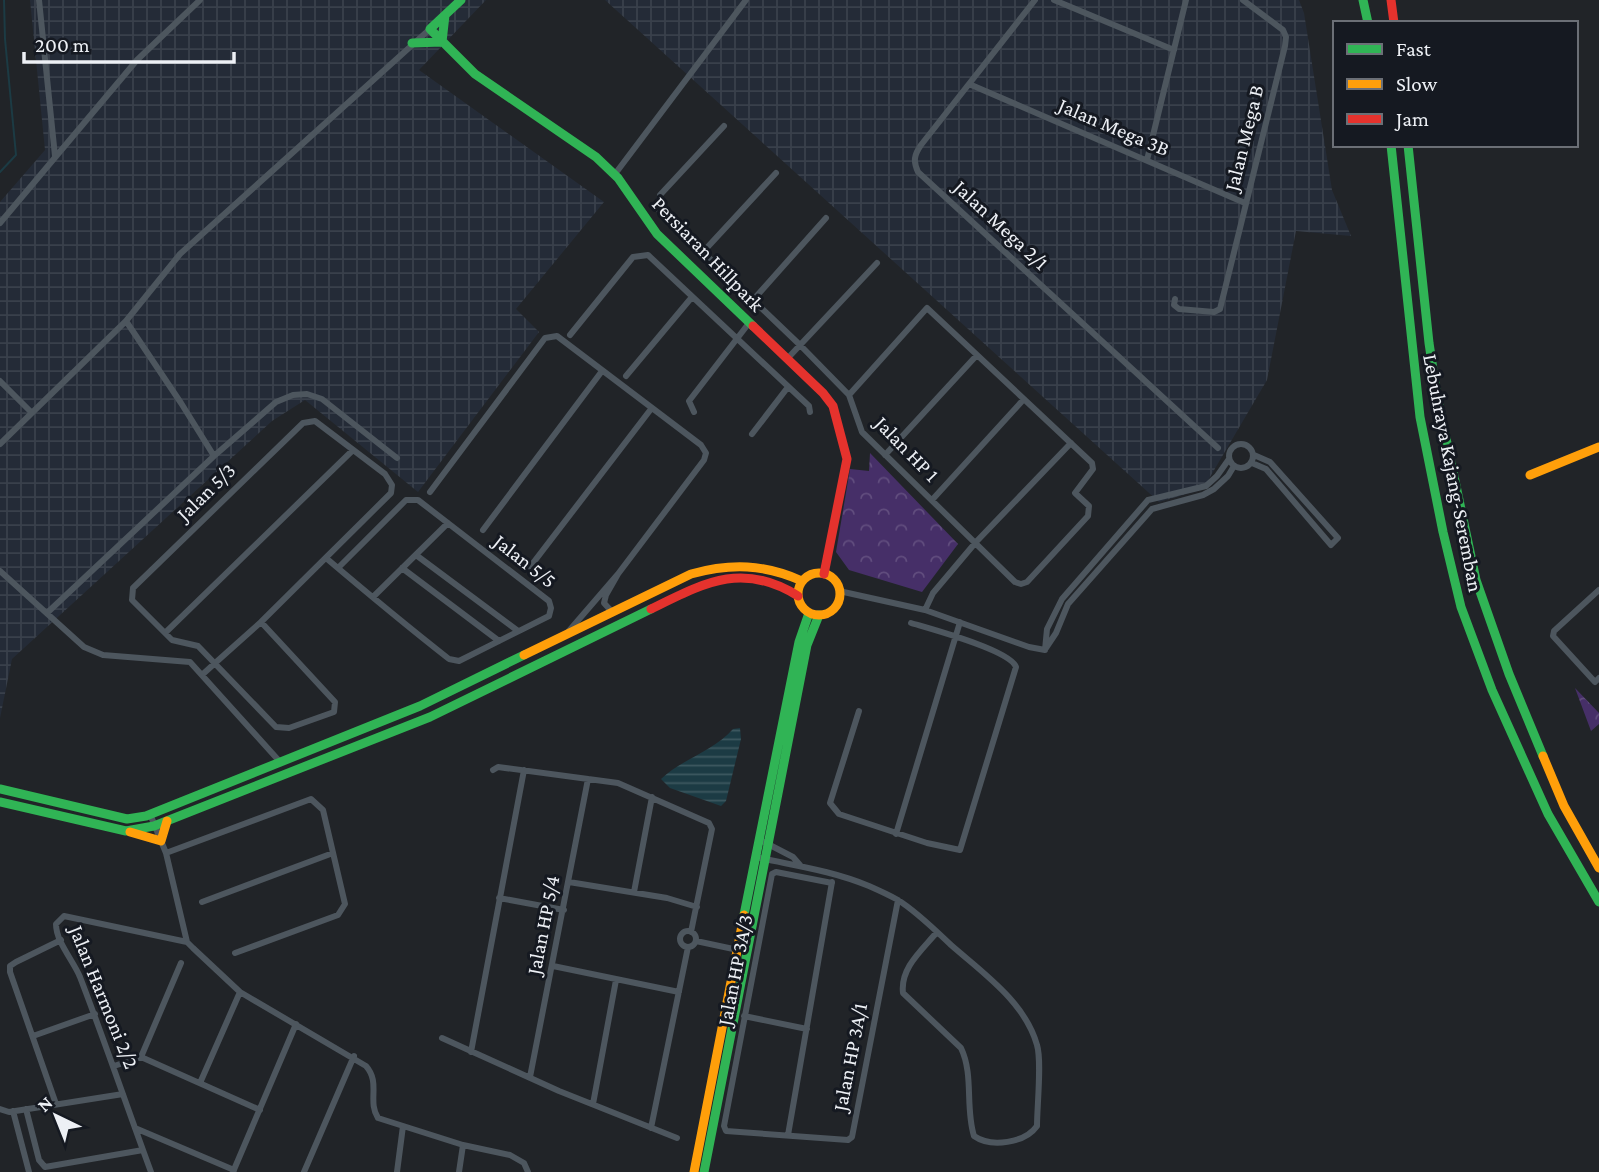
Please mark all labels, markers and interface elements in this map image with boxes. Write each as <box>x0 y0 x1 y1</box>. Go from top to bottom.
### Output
scale bar <box>24 21 234 65</box>
legend <box>1333 21 1578 147</box>
text: 200 m <box>35 33 90 57</box>
text: Fast <box>1396 37 1432 61</box>
text: Slow <box>1396 72 1438 96</box>
street label: Jalan Mega B <box>1219 83 1269 195</box>
street label: Jalan Mega 3B <box>1053 92 1173 161</box>
text: Jam <box>1394 107 1429 131</box>
street label: Jalan Mega 2/1 <box>947 174 1053 275</box>
street label: Persiaran Hillpark <box>647 192 769 316</box>
street label: Lebuhraya Kajang-Seremban <box>1418 352 1488 594</box>
street label: Jalan HP 1 <box>869 410 944 487</box>
street label: Jalan 5/3 <box>170 458 240 527</box>
street label: Jalan 5/5 <box>487 528 561 593</box>
street label: Jalan HP 5/4 <box>521 873 564 979</box>
street label: Jalan HP 3A/3 <box>712 912 758 1030</box>
street label: Jalan Harmoni 2/2 <box>64 920 144 1072</box>
street label: Jalan HP 3A/1 <box>827 1001 872 1115</box>
north arrow <box>21 1081 91 1151</box>
text: N <box>33 1092 57 1116</box>

